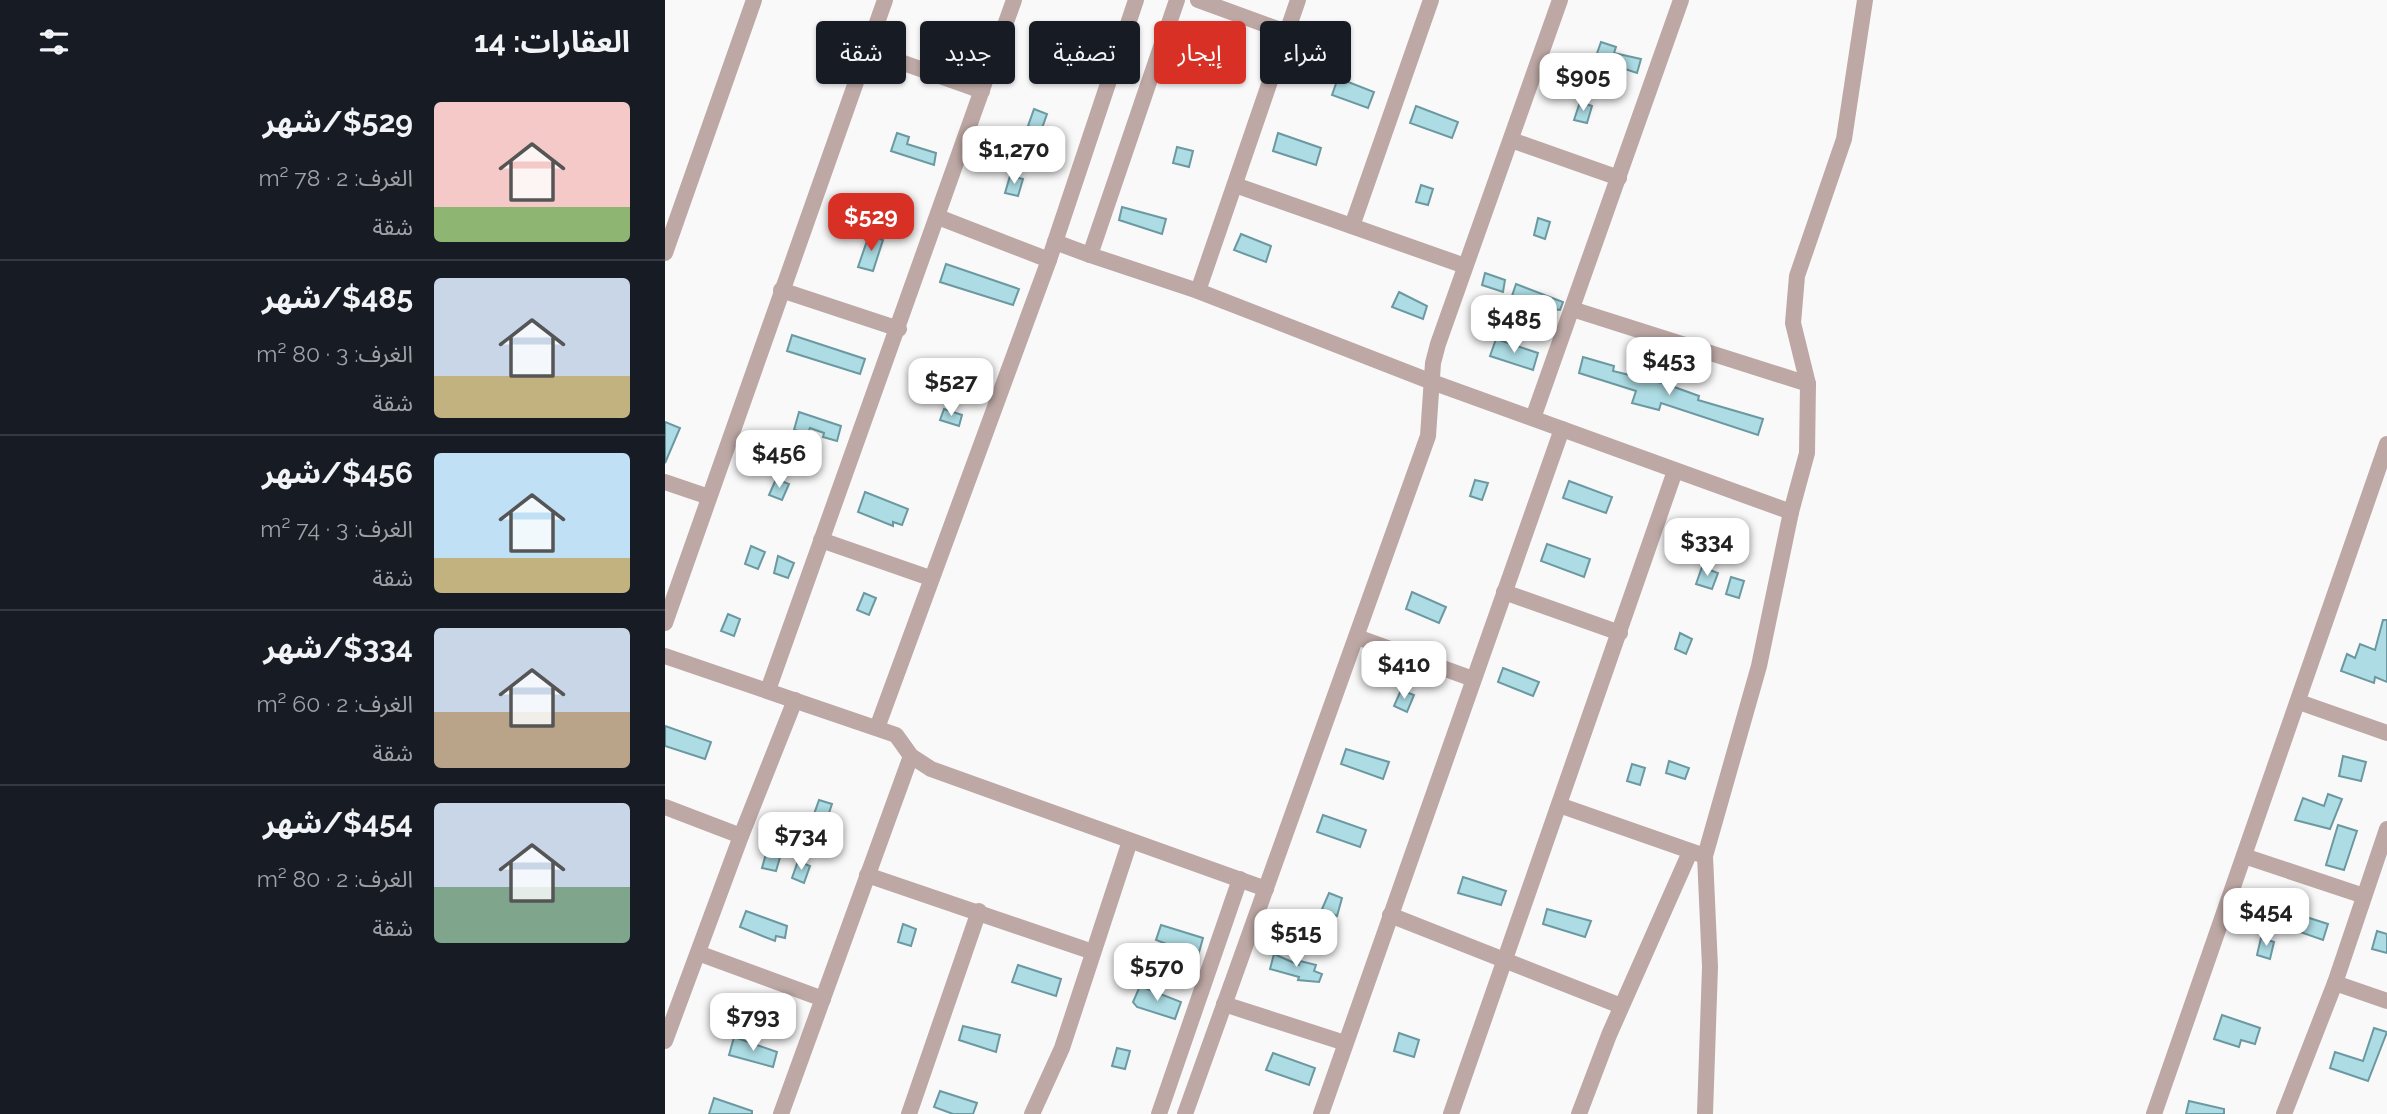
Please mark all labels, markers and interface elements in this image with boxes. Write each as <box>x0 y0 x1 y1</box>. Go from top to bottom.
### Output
chip: شقة <box>816 21 906 84</box>
chip: جديد <box>920 21 1015 84</box>
chip: تصفية <box>1029 21 1140 84</box>
chip: إيجار <box>1154 21 1246 84</box>
chip: شراء <box>1260 21 1351 84</box>
icon: filters <box>35 23 73 61</box>
text: العقارات: 14 <box>474 24 630 59</box>
pin: $905 <box>1542 54 1624 113</box>
text: $905 <box>1556 62 1611 89</box>
text: $529/شهر <box>263 104 413 139</box>
pin: $1,270 <box>957 127 1071 186</box>
icon: home <box>490 130 574 214</box>
text: $1,270 <box>978 135 1050 162</box>
text: الغرف: 2 · 78 m² <box>258 164 413 191</box>
pin: $529 <box>830 194 912 253</box>
text: $529 <box>844 202 898 229</box>
text: شقة <box>372 213 413 240</box>
text: $485/شهر <box>262 280 413 315</box>
pin: $485 <box>1473 296 1555 355</box>
text: $485 <box>1487 304 1541 331</box>
icon: home <box>490 306 574 390</box>
pin: $453 <box>1628 338 1710 397</box>
text: الغرف: 3 · 80 m² <box>256 340 413 367</box>
text: $453 <box>1642 346 1696 373</box>
pin: $527 <box>910 358 992 418</box>
text: $527 <box>924 367 978 394</box>
text: شقة <box>372 389 413 416</box>
pin: $456 <box>738 430 820 490</box>
text: $456 <box>752 439 806 466</box>
text: $456/شهر <box>262 455 413 490</box>
icon: home <box>490 481 574 565</box>
text: الغرف: 3 · 74 m² <box>260 515 413 542</box>
pin: $334 <box>1666 518 1748 578</box>
text: $334 <box>1680 527 1734 554</box>
text: شقة <box>372 564 413 591</box>
text: $334/شهر <box>263 630 413 665</box>
pin: $410 <box>1363 642 1445 701</box>
text: $410 <box>1377 650 1431 677</box>
icon: home <box>490 656 574 740</box>
text: الغرف: 2 · 60 m² <box>256 690 413 717</box>
text: شقة <box>372 739 413 766</box>
text: $454/شهر <box>263 805 413 840</box>
pin: $734 <box>760 812 842 872</box>
text: $734 <box>774 821 828 848</box>
icon: home <box>490 831 574 915</box>
text: الغرف: 2 · 80 m² <box>257 865 413 892</box>
pin: $454 <box>2225 888 2307 948</box>
text: $454 <box>2239 897 2293 924</box>
pin: $515 <box>1255 909 1337 969</box>
text: شقة <box>372 914 413 941</box>
text: $515 <box>1270 918 1322 945</box>
pin: $570 <box>1116 944 1198 1003</box>
text: $570 <box>1130 952 1184 979</box>
pin: $793 <box>712 993 794 1053</box>
text: $793 <box>726 1002 780 1029</box>

